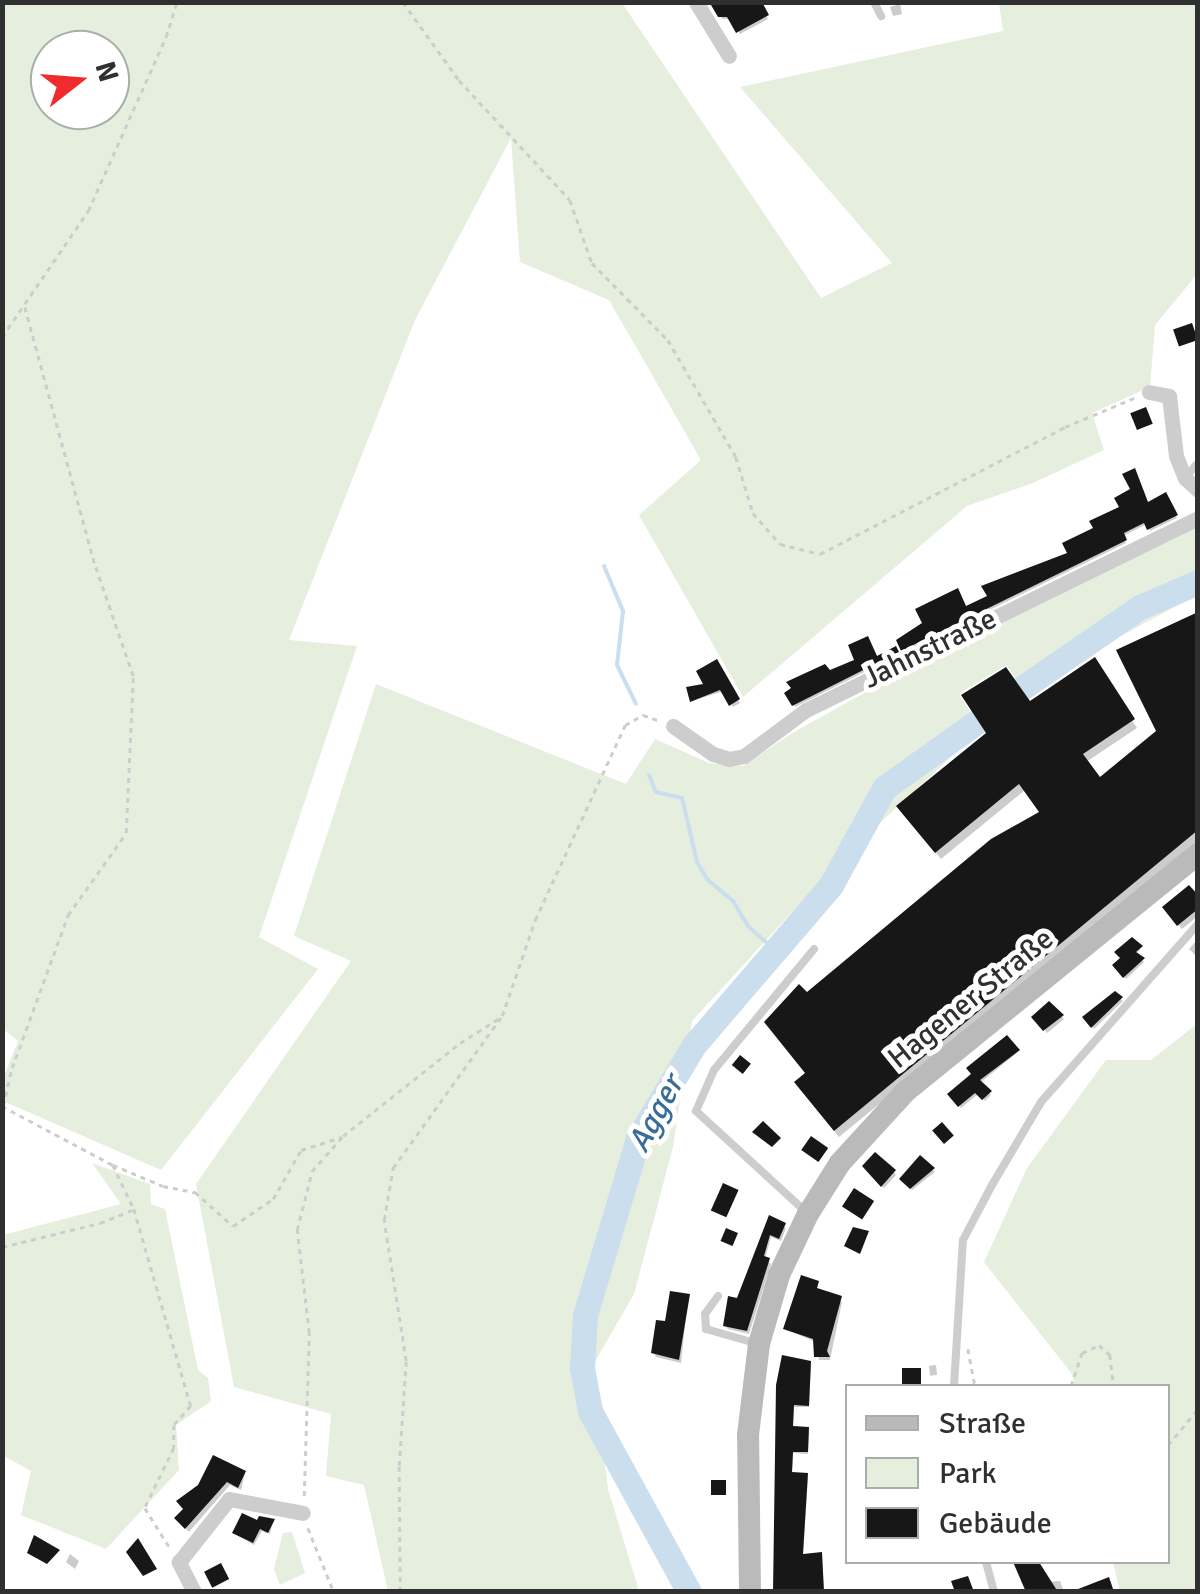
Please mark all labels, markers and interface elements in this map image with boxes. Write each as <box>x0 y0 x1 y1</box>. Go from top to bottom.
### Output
north arrow <box>30 30 130 130</box>
text: N <box>88 58 126 86</box>
street label: Jahnstraße <box>857 601 1003 697</box>
street label: Hagener Straße <box>881 921 1061 1077</box>
water label: Agger <box>620 1069 692 1159</box>
legend <box>845 1384 1170 1564</box>
text: Straße <box>939 1405 1026 1442</box>
text: Park <box>939 1455 997 1492</box>
text: Gebäude <box>939 1505 1052 1542</box>

